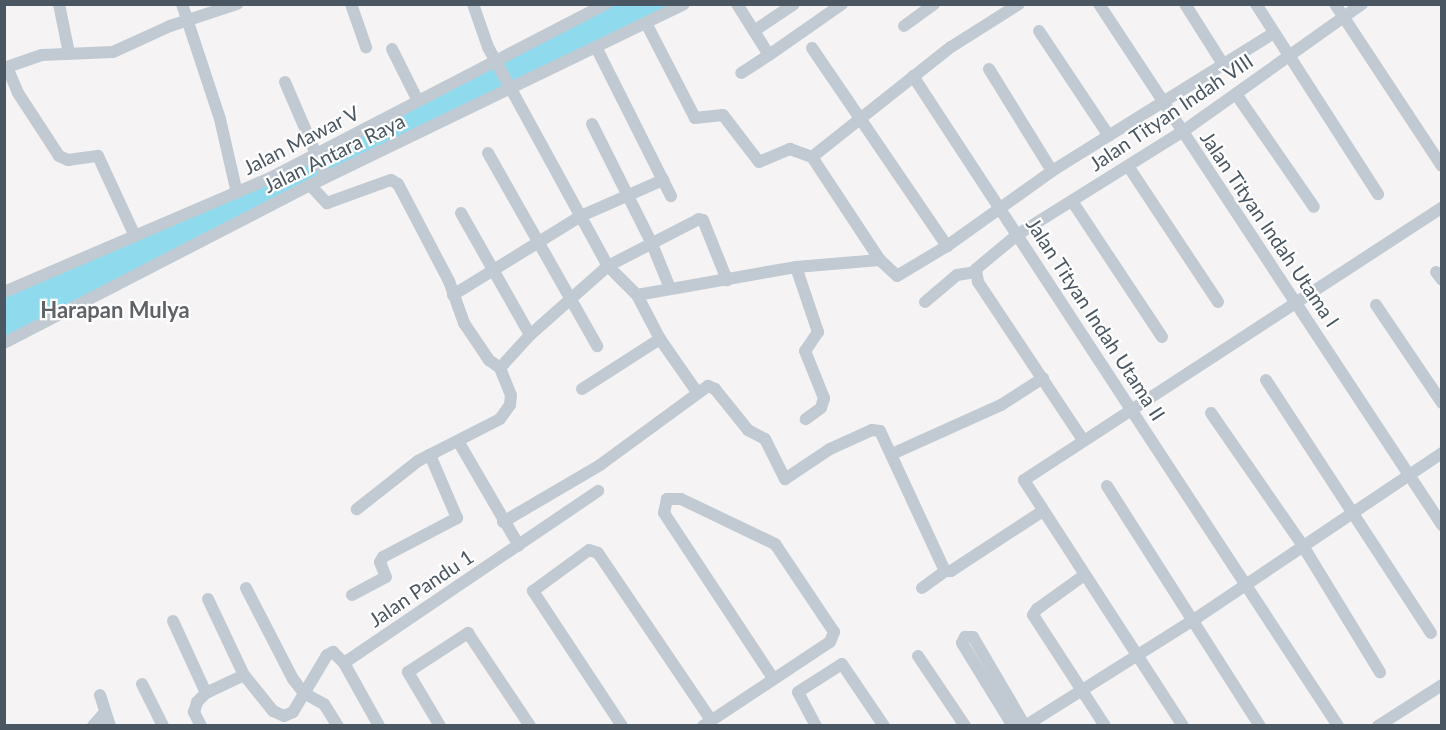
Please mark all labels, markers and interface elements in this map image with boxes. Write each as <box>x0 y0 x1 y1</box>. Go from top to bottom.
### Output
street label: Jalan Tityan Indah VIII <box>1084 48 1258 176</box>
street label: Jalan Mawar V <box>238 100 364 180</box>
street label: Jalan Antara Raya <box>259 108 409 198</box>
street label: Jalan Tityan Indah Utama I <box>1195 126 1345 332</box>
street label: Jalan Tityan Indah Utama II <box>1021 213 1171 425</box>
district label: Harapan Mulya <box>40 297 190 323</box>
street label: Jalan Pandu 1 <box>364 544 478 632</box>

